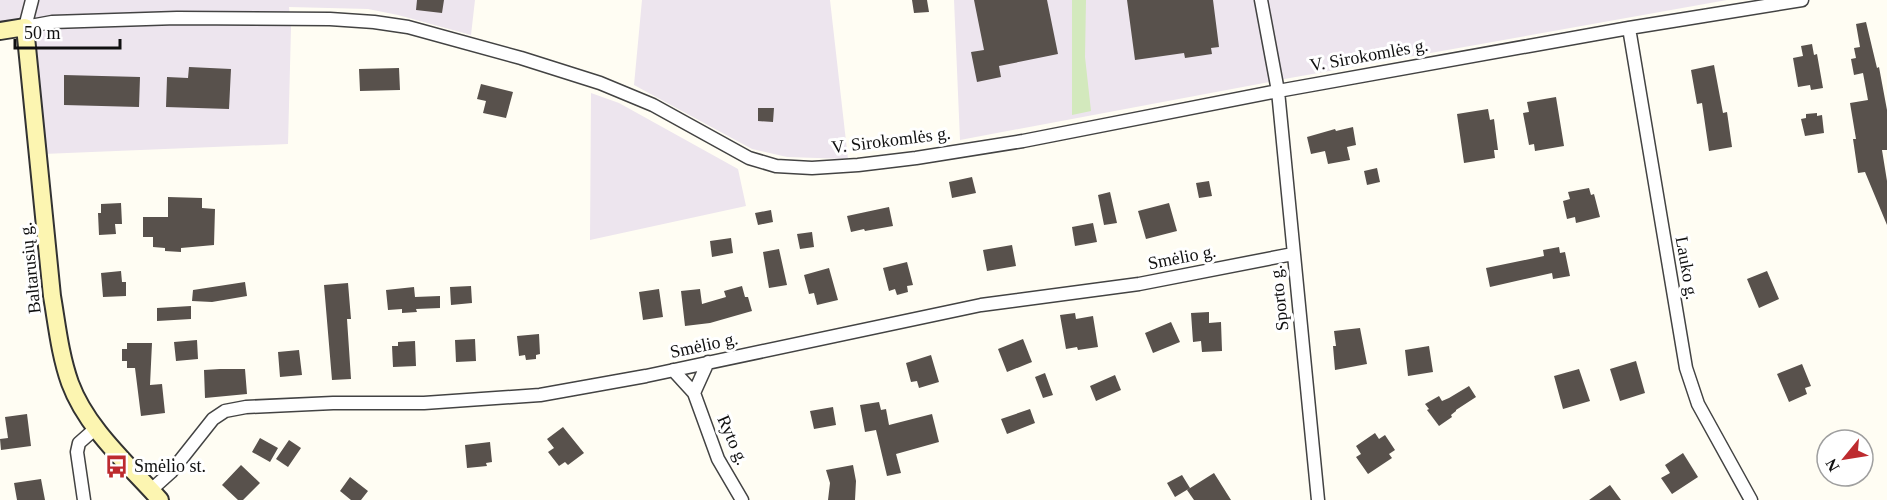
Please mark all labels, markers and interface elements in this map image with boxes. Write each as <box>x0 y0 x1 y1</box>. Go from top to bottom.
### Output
scale bar <box>15 12 120 50</box>
text: 50 m <box>24 23 61 43</box>
street label: V. Sirokomlės g. <box>1308 35 1430 75</box>
street label: V. Sirokomlės g. <box>830 123 952 157</box>
street label: Baltarusių g. <box>15 221 45 315</box>
street label: Lauko g. <box>1672 235 1702 301</box>
street label: Smėlio g. <box>1146 241 1218 273</box>
street label: Sporto g. <box>1266 264 1292 332</box>
street label: Smėlio g. <box>668 328 740 362</box>
street label: Ryto g. <box>713 412 753 468</box>
north arrow <box>1815 428 1875 488</box>
bus stop icon: Smėlio st. <box>103 453 129 479</box>
place label: Smėlio st. <box>134 456 206 476</box>
text: N <box>1822 456 1843 475</box>

